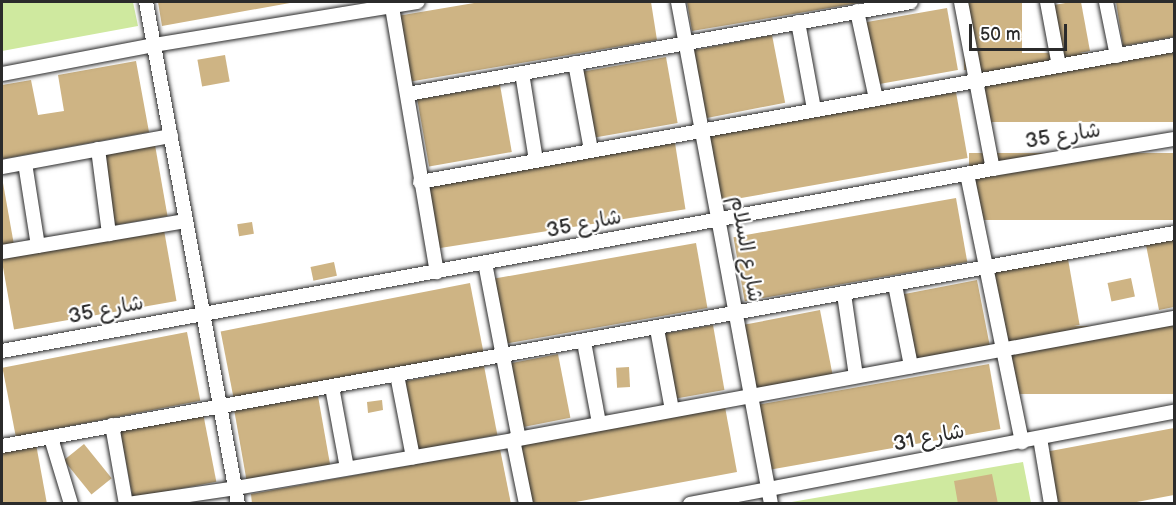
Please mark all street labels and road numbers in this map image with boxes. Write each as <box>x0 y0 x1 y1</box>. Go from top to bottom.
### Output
street label: شارع 35 <box>1023 118 1103 154</box>
street label: شارع السلام <box>724 194 768 304</box>
street label: شارع 35 <box>544 204 624 244</box>
street label: شارع 35 <box>66 290 146 330</box>
street label: شارع 31 <box>891 419 967 457</box>

